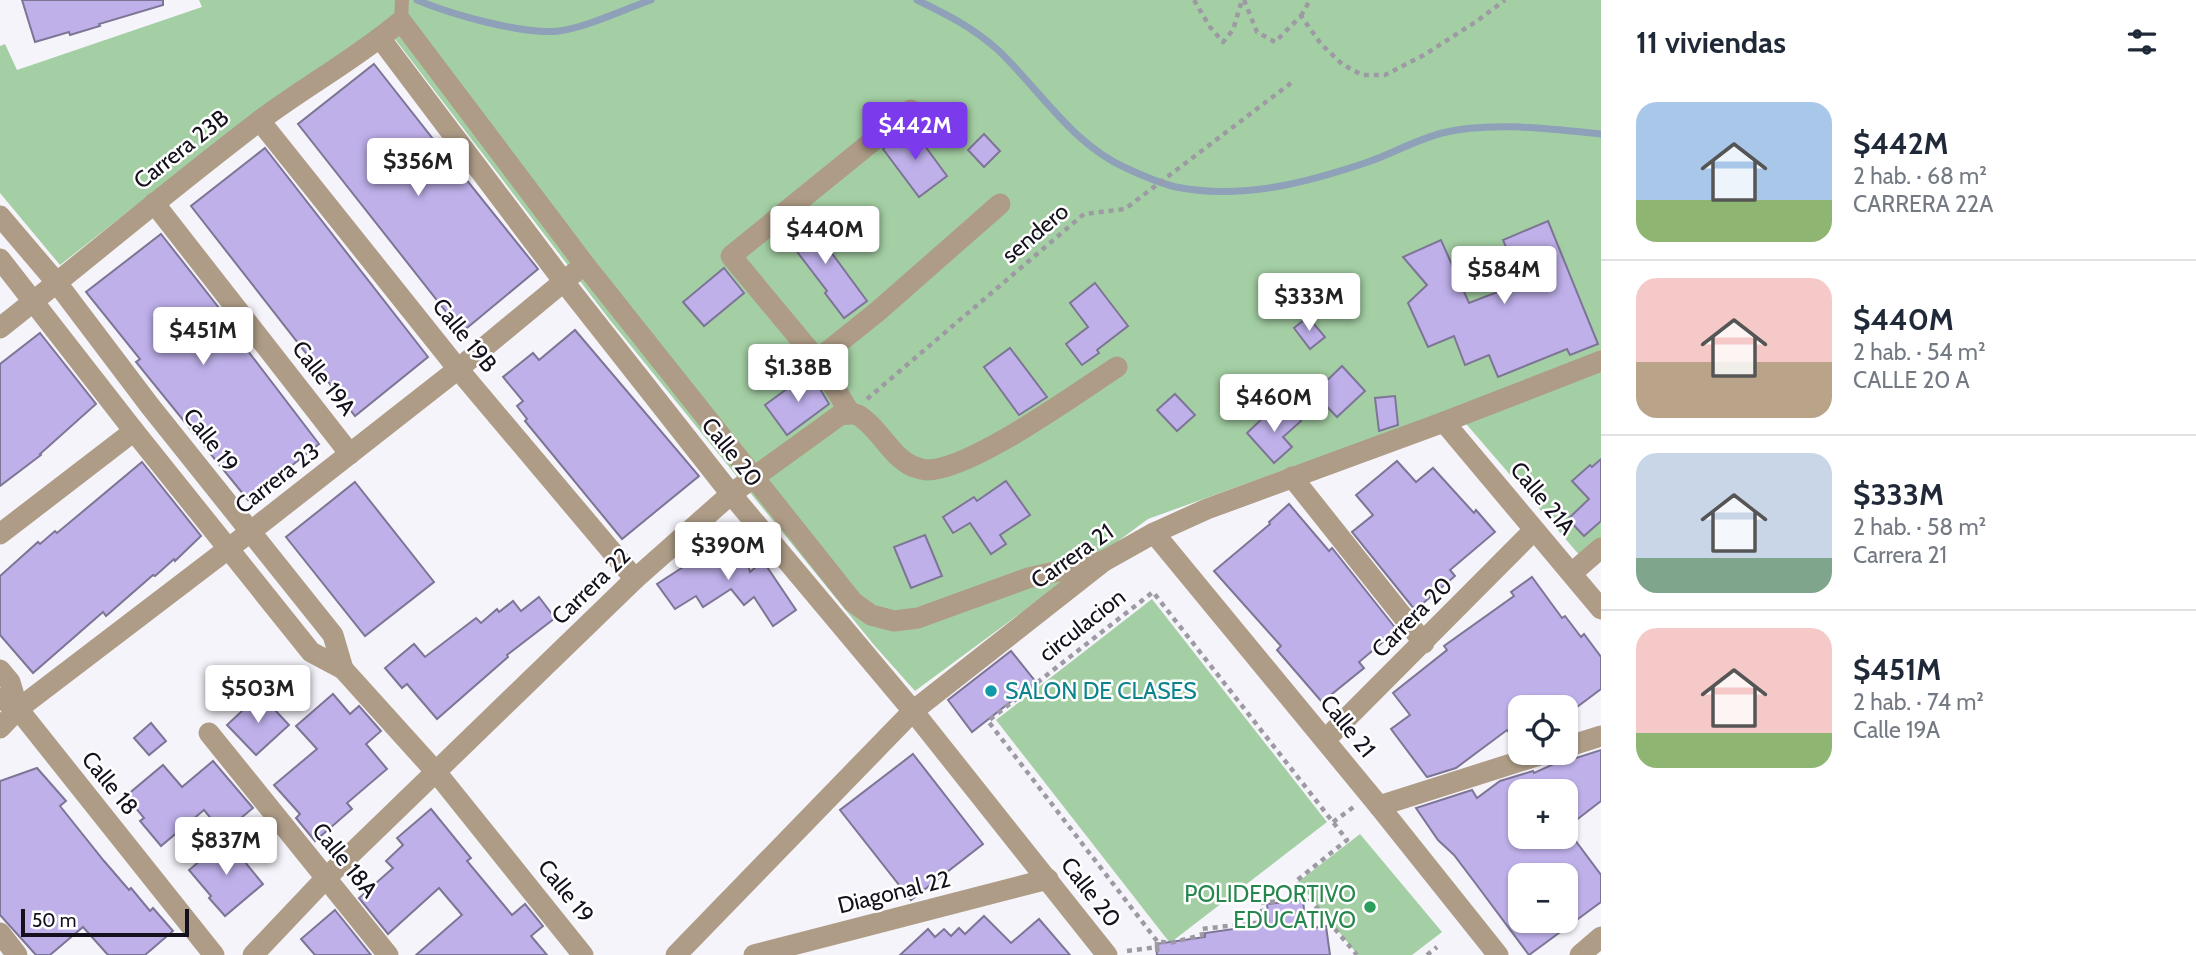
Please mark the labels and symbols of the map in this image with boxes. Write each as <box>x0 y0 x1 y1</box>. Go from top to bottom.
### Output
pin: $442M <box>866 102 964 162</box>
street label: Carrera 23B <box>128 103 234 195</box>
pin: $356M <box>369 138 467 198</box>
street label: sendero <box>996 197 1074 269</box>
pin: $440M <box>776 206 874 266</box>
pin: $584M <box>1455 246 1553 306</box>
pin: $333M <box>1260 274 1358 333</box>
street label: Calle 19B <box>427 292 503 378</box>
pin: $451M <box>154 308 252 367</box>
street label: Calle 19A <box>286 335 362 421</box>
pin: $1.38B <box>741 344 855 404</box>
pin: $460M <box>1225 374 1323 434</box>
street label: Calle 19 <box>177 402 245 478</box>
street label: Calle 20 <box>696 412 768 492</box>
street label: Carrera 23 <box>229 436 325 520</box>
street label: Calle 21A <box>1504 456 1582 540</box>
street label: Carrera 21 <box>1025 518 1119 594</box>
pin: $390M <box>679 522 777 582</box>
street label: Carrera 22 <box>546 542 636 630</box>
street label: Carrera 20 <box>1366 571 1458 663</box>
street label: circulacion <box>1033 583 1131 667</box>
pin: $503M <box>209 666 307 725</box>
place label: SALON DE CLASES <box>1005 677 1197 705</box>
marker: SALON DE CLASES <box>983 683 999 699</box>
street label: Calle 21 <box>1314 689 1382 763</box>
street label: Calle 18 <box>76 745 144 821</box>
street label: Calle 18A <box>306 817 384 903</box>
pin: $837M <box>177 818 275 877</box>
street label: Calle 20 <box>1055 851 1127 933</box>
street label: Calle 19 <box>532 854 600 928</box>
street label: Diagonal 22 <box>835 864 953 920</box>
place label: POLIDEPORTIVO EDUCATIVO <box>1184 880 1356 934</box>
marker: POLIDEPORTIVO EDUCATIVO <box>1362 899 1378 915</box>
scale bar <box>21 906 189 938</box>

